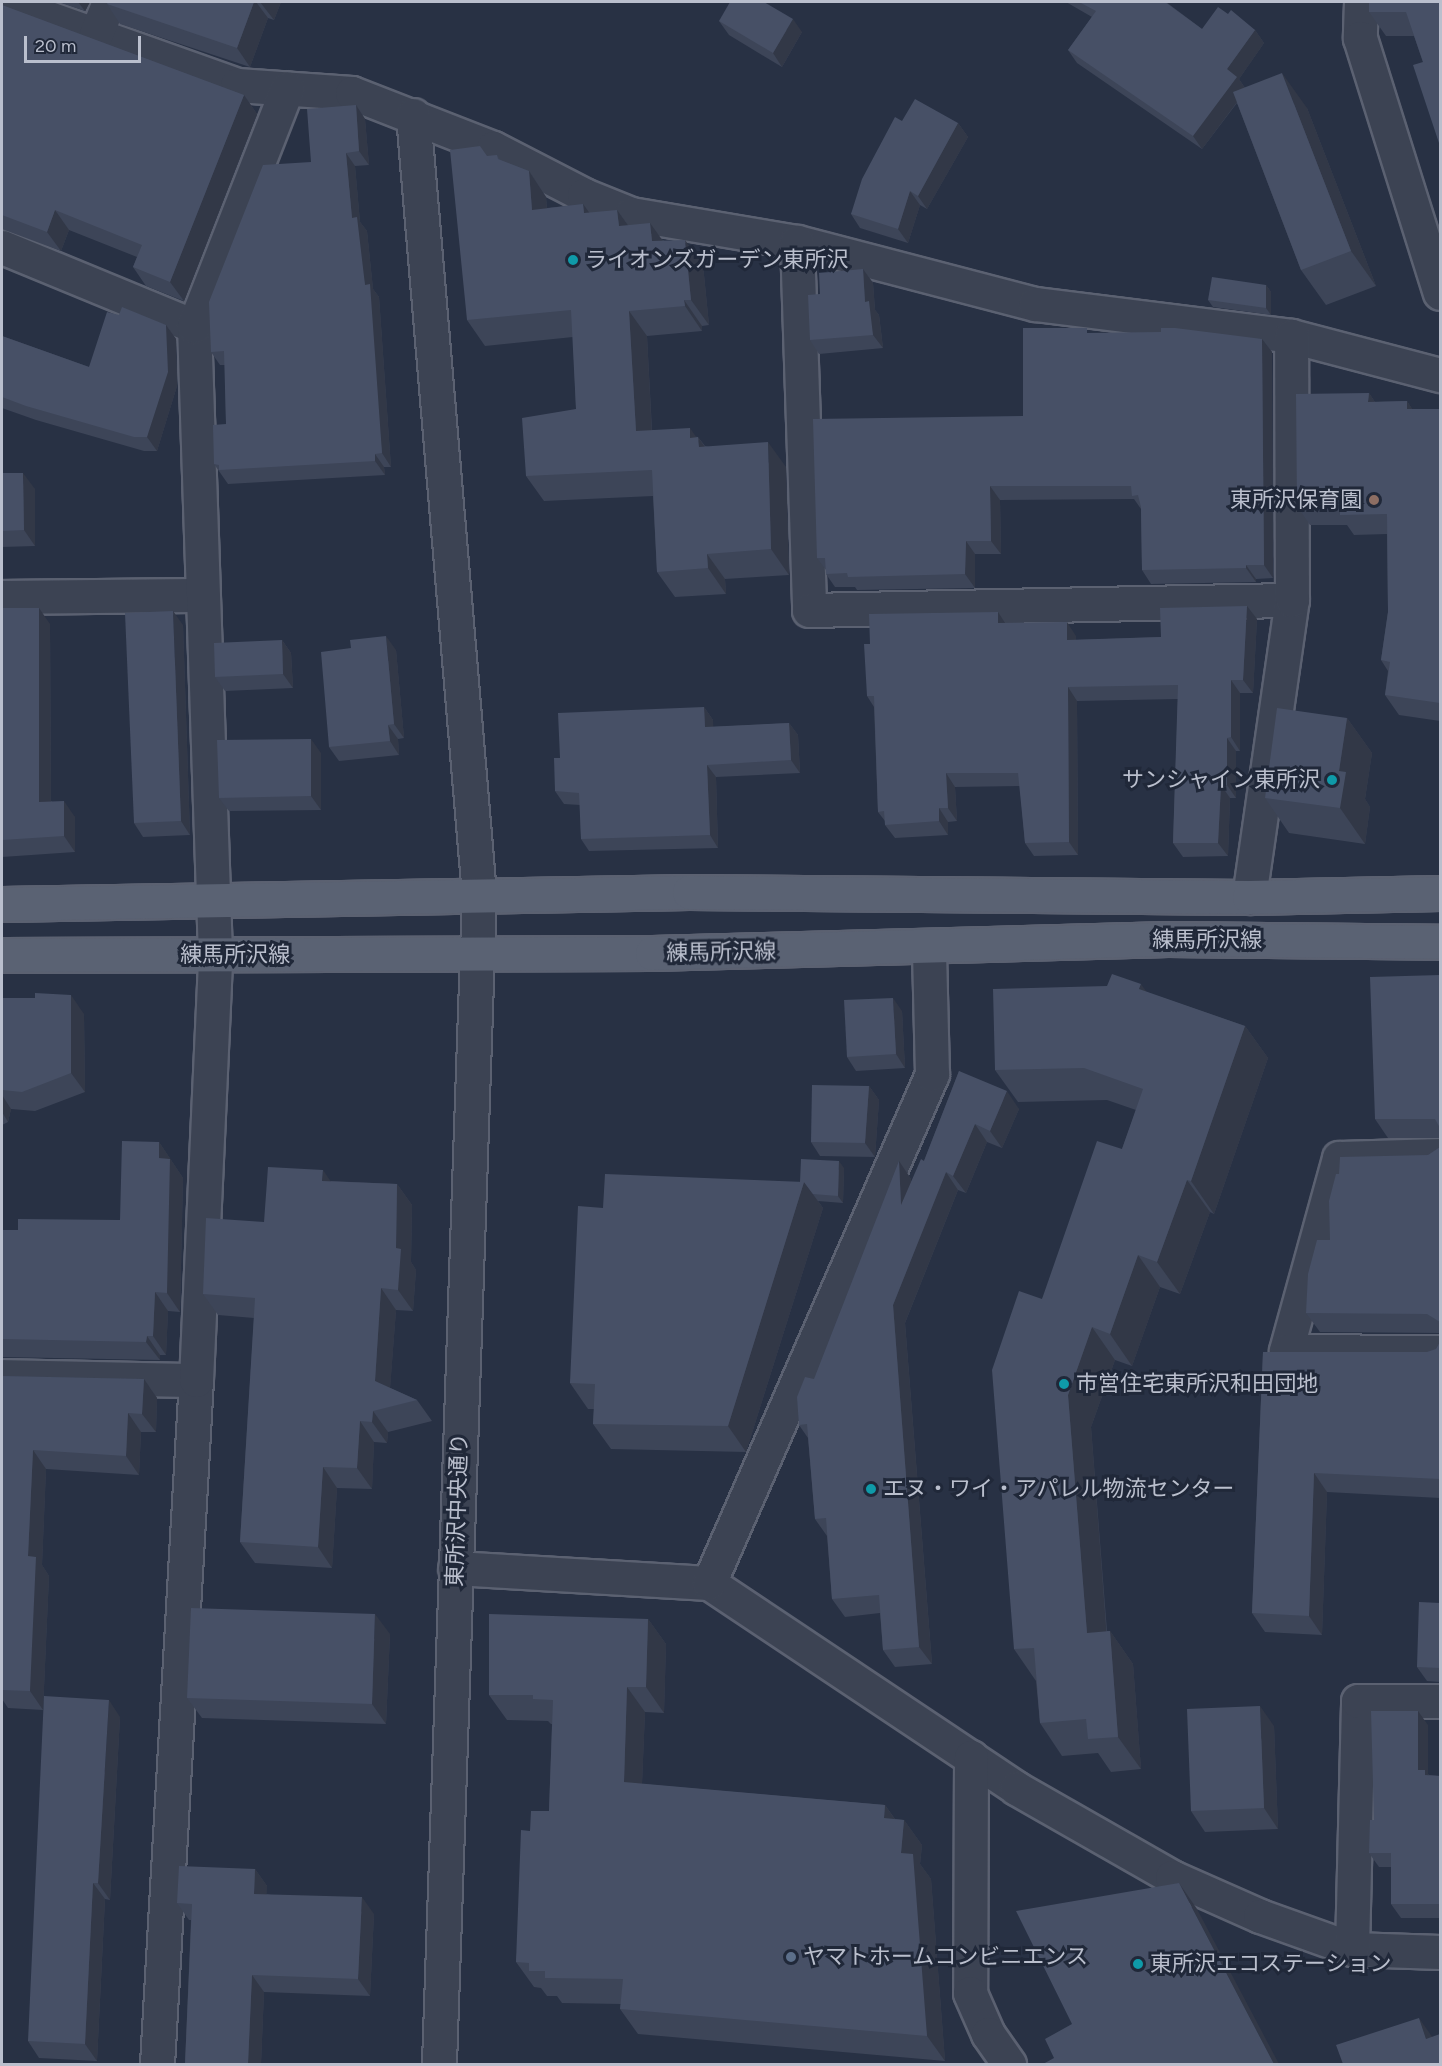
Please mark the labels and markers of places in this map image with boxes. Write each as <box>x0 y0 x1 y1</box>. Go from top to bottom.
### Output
place label: ライオンズガーデン東所沢 <box>585 247 849 273</box>
marker: ライオンズガーデン東所沢 <box>566 253 580 267</box>
place label: 東所沢保育園 <box>1230 487 1362 513</box>
marker: 東所沢保育園 <box>1367 493 1381 507</box>
place label: サンシャイン東所沢 <box>1122 767 1320 793</box>
marker: サンシャイン東所沢 <box>1325 773 1339 787</box>
place label: 市営住宅東所沢和田団地 <box>1076 1371 1318 1397</box>
marker: 市営住宅東所沢和田団地 <box>1057 1377 1071 1391</box>
place label: エヌ・ワイ・アパレル物流センター <box>883 1476 1235 1502</box>
marker: エヌ・ワイ・アパレル物流センター <box>864 1482 878 1496</box>
place label: ヤマトホームコンビニエンス <box>803 1944 1089 1970</box>
marker: ヤマトホームコンビニエンス <box>784 1950 798 1964</box>
place label: 東所沢エコステーション <box>1150 1951 1392 1977</box>
marker: 東所沢エコステーション <box>1131 1957 1145 1971</box>

